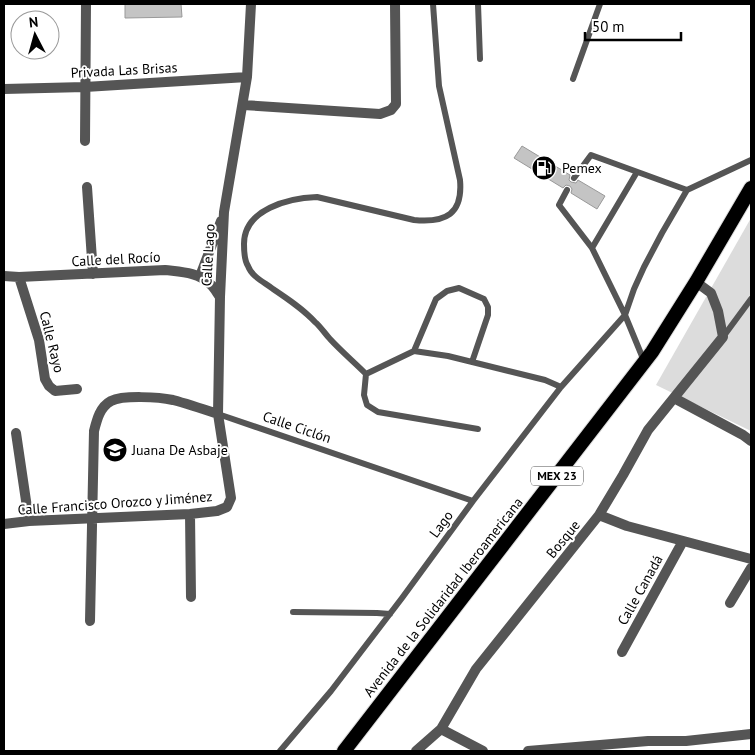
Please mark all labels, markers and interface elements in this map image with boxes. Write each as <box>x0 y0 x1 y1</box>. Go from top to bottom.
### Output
north arrow <box>10 10 60 60</box>
scale bar <box>585 10 681 42</box>
text: N <box>28 13 39 32</box>
text: 50 m <box>592 17 625 36</box>
street label: Privada Las Brisas <box>70 58 178 82</box>
fuel station icon: Pemex <box>531 155 557 181</box>
place label: Pemex <box>562 159 602 177</box>
street label: Calle Lago <box>197 223 219 287</box>
street label: Calle del Rocío <box>71 248 161 270</box>
street label: Calle Rayo <box>36 309 68 375</box>
street label: Calle Ciclón <box>260 407 334 447</box>
school or university icon: Juana De Asbaje <box>102 437 128 463</box>
place label: Juana De Asbaje <box>131 441 228 459</box>
road number: MEX 23 <box>531 466 583 486</box>
street label: Calle Francisco Orozco y Jiménez <box>17 487 213 519</box>
street label: Avenida de la Solidaridad Iberoamericana <box>359 494 527 700</box>
street label: Lago <box>425 507 457 541</box>
street label: Bosque <box>542 516 584 562</box>
street label: Calle Canadá <box>613 552 667 628</box>

